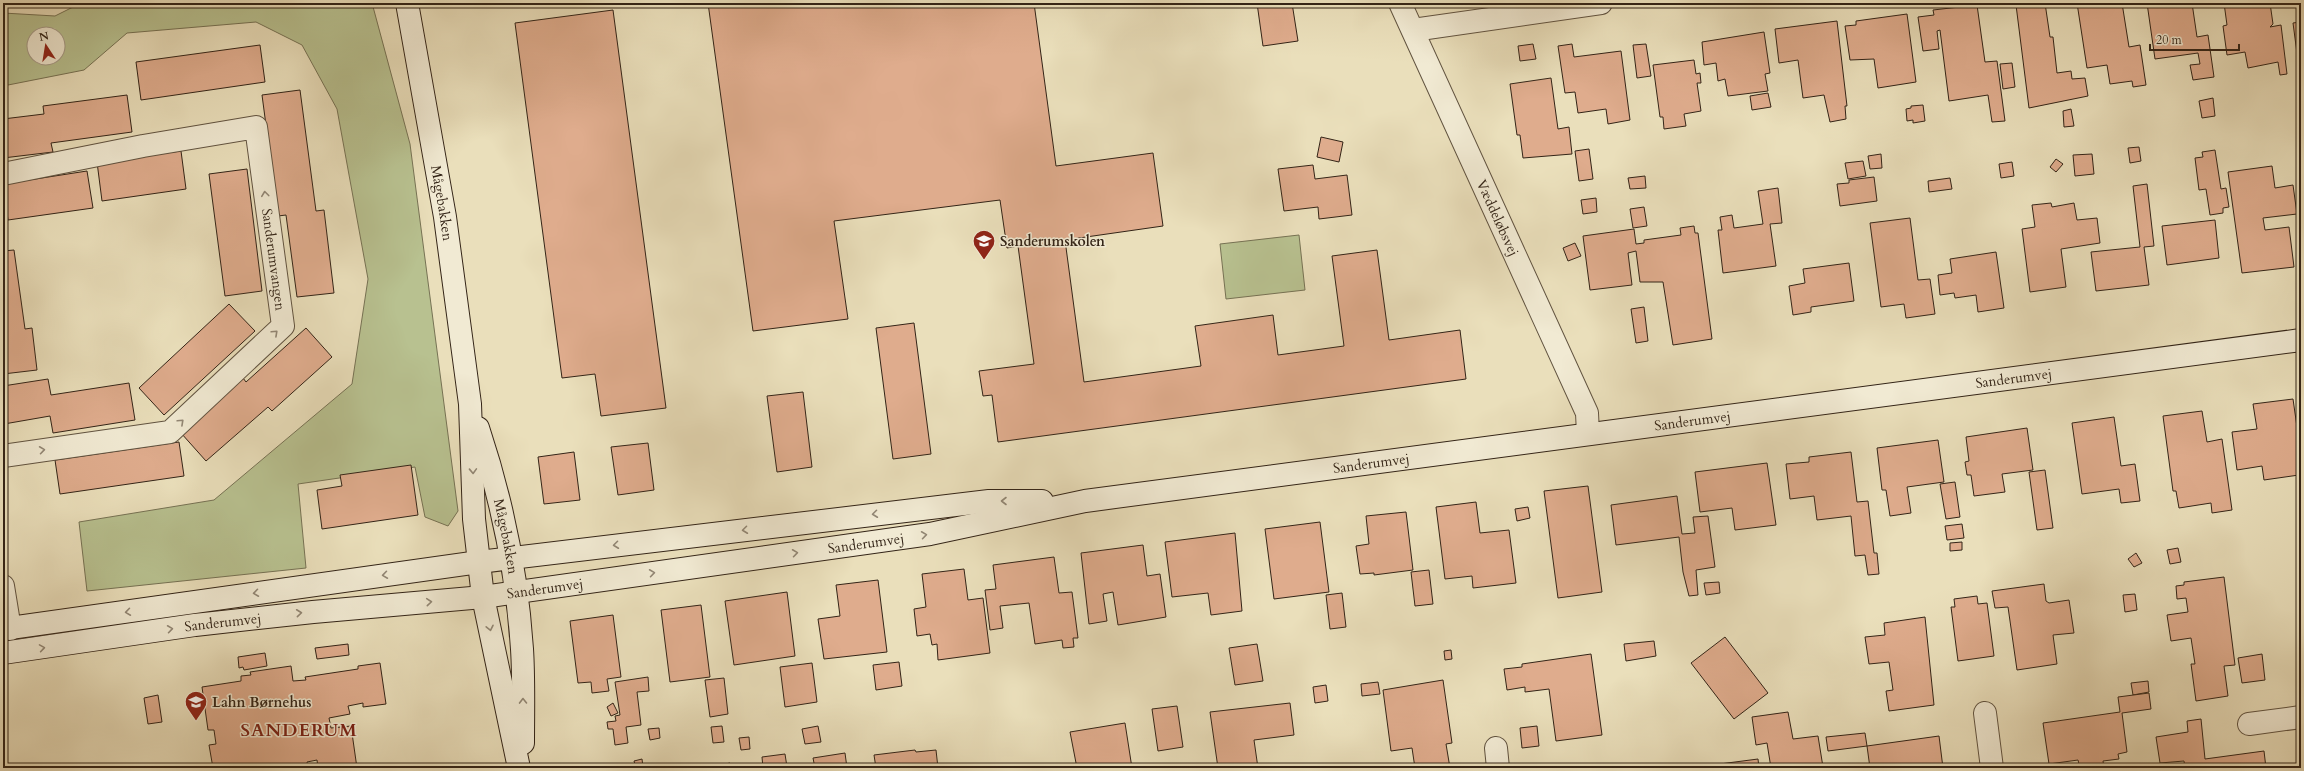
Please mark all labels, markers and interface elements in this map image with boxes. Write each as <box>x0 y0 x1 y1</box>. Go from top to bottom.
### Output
north arrow <box>26 26 66 66</box>
scale bar <box>2150 26 2239 52</box>
text: N <box>38 28 51 45</box>
text: 20 m <box>2156 32 2183 48</box>
street label: Mågebakken <box>426 164 458 242</box>
street label: Væddeløbsvej <box>1472 176 1524 259</box>
one-way arrow <box>261 190 270 197</box>
street label: Sanderumvangen <box>258 207 290 312</box>
school or university icon: Sanderumskolen <box>971 228 997 261</box>
place label: Sanderumskolen <box>1000 232 1105 251</box>
one-way arrow <box>270 330 278 338</box>
street label: Sanderumvej <box>1974 364 2053 393</box>
street label: Sanderumvej <box>1653 406 1732 435</box>
one-way arrow <box>176 420 183 427</box>
one-way arrow <box>39 446 45 455</box>
street label: Sanderumvej <box>1332 449 1411 478</box>
one-way arrow <box>468 468 477 474</box>
street label: Mågebakken <box>489 497 523 575</box>
one-way arrow <box>1001 497 1007 505</box>
one-way arrow <box>872 510 878 519</box>
one-way arrow <box>742 525 749 534</box>
street label: Sanderumvej <box>826 528 905 558</box>
one-way arrow <box>921 531 927 540</box>
one-way arrow <box>613 540 619 549</box>
one-way arrow <box>792 549 798 558</box>
one-way arrow <box>649 569 655 578</box>
one-way arrow <box>382 570 388 579</box>
street label: Sanderumvej <box>506 573 584 603</box>
one-way arrow <box>253 588 259 597</box>
one-way arrow <box>426 597 432 606</box>
one-way arrow <box>125 607 131 616</box>
street label: Sanderumvej <box>183 608 262 636</box>
one-way arrow <box>296 609 302 618</box>
one-way arrow <box>167 625 173 634</box>
one-way arrow <box>485 625 493 631</box>
one-way arrow <box>39 644 45 653</box>
school or university icon: Lahn Børnehus <box>183 689 209 722</box>
place label: Lahn Børnehus <box>212 693 312 712</box>
one-way arrow <box>519 698 527 704</box>
district label: SANDERUM <box>240 718 358 743</box>

